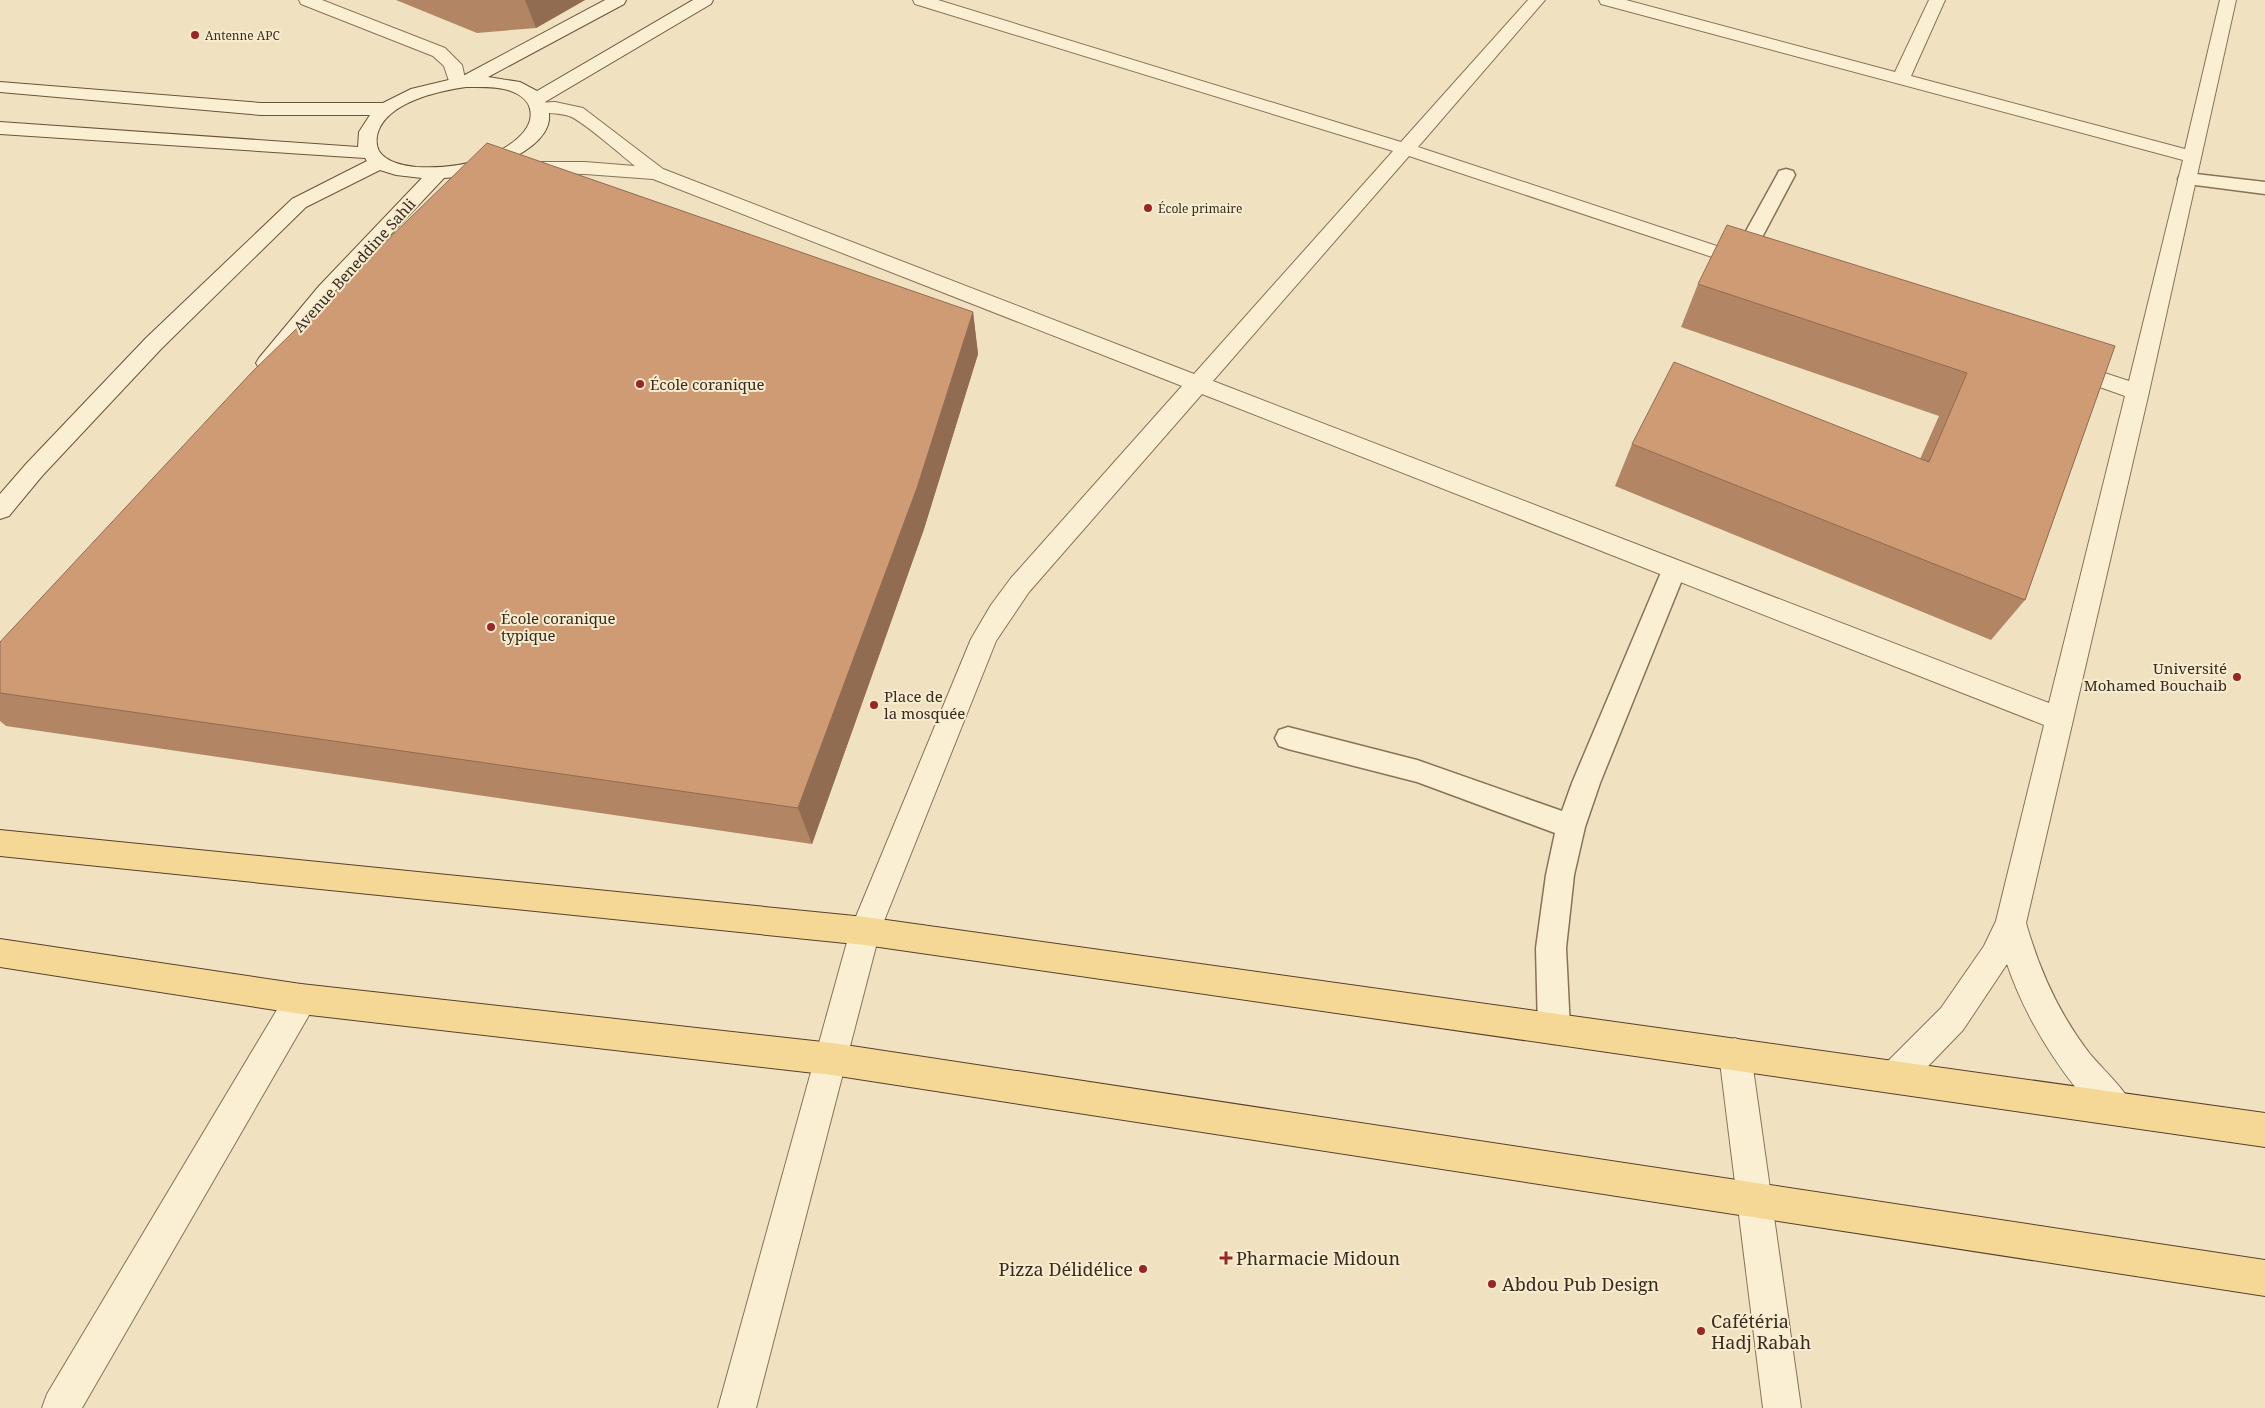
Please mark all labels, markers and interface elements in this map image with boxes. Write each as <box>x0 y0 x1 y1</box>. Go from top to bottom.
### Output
place label: Antenne APC <box>205 27 280 44</box>
marker: Antenne APC <box>189 29 201 41</box>
street label: Avenue Beneddine Sahli <box>289 194 420 336</box>
place label: École primaire <box>1158 200 1242 217</box>
marker: École primaire <box>1142 202 1154 214</box>
place label: École coranique <box>650 374 764 394</box>
marker: École coranique <box>634 378 646 390</box>
place label: École coranique typique <box>501 608 615 645</box>
marker: École coranique typique <box>485 621 497 633</box>
place label: Université Mohamed Bouchaib <box>2084 658 2227 695</box>
marker: Université Mohamed Bouchaib <box>2231 671 2243 683</box>
place label: Place de la mosquée <box>884 686 965 723</box>
marker: Place de la mosquée <box>868 699 880 711</box>
place label: Pharmacie Midoun <box>1236 1246 1400 1270</box>
marker: Pharmacie Midoun <box>1220 1252 1232 1264</box>
place label: Pizza Délidélice <box>999 1257 1133 1281</box>
marker: Pizza Délidélice <box>1137 1263 1149 1275</box>
place label: Abdou Pub Design <box>1502 1272 1660 1296</box>
marker: Abdou Pub Design <box>1486 1278 1498 1290</box>
place label: Cafétéria Hadj Rabah <box>1711 1309 1811 1354</box>
marker: Cafétéria Hadj Rabah <box>1695 1325 1707 1337</box>

